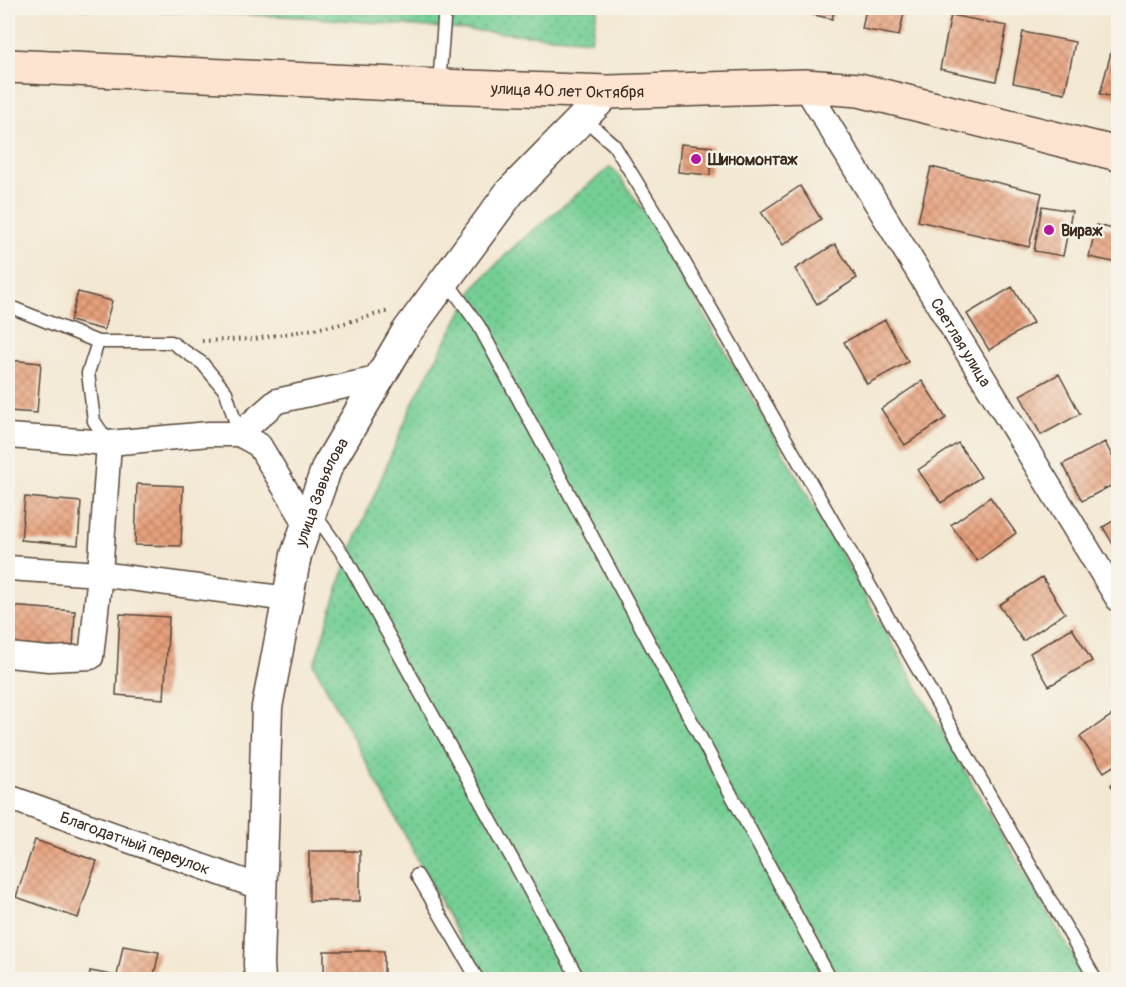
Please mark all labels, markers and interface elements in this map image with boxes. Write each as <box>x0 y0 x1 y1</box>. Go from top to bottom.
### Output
street label: улица 40 лет Октября <box>490 79 644 103</box>
place label: Шиномонтаж <box>707 150 798 170</box>
marker: Шиномонтаж <box>689 152 703 166</box>
place label: Вираж <box>1061 221 1103 241</box>
marker: Вираж <box>1042 223 1056 237</box>
street label: Светлая улица <box>926 295 995 391</box>
street label: улица Завьялова <box>291 434 353 550</box>
street label: Благодатный переулок <box>57 807 212 879</box>

